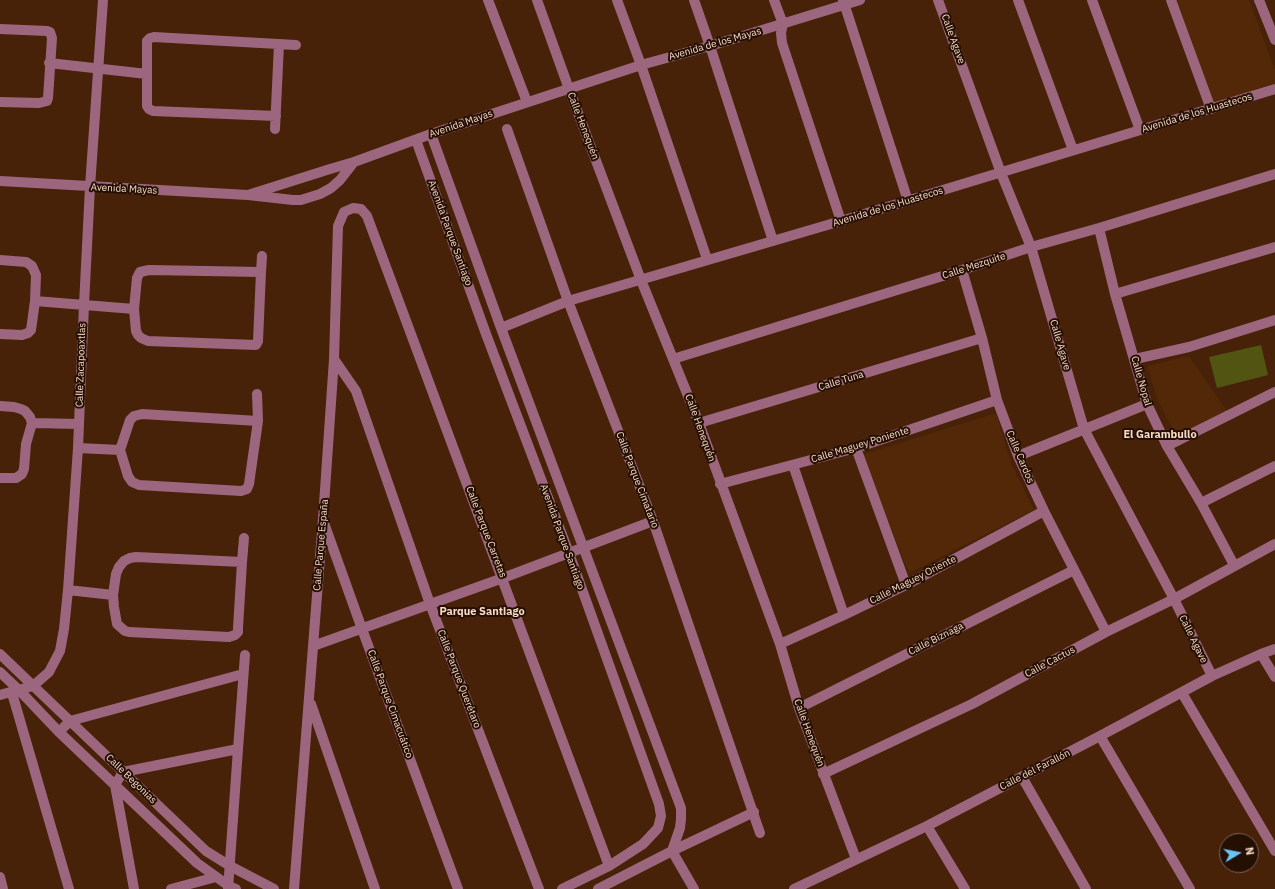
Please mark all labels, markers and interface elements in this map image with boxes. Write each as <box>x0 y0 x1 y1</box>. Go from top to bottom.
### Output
street label: Calle Agave <box>938 12 968 66</box>
street label: Avenida de los Mayas <box>667 25 763 63</box>
street label: Avenida de los Huastecos <box>1140 90 1254 136</box>
street label: Calle Henequén <box>565 91 601 161</box>
street label: Avenida Mayas <box>428 107 494 141</box>
street label: Avenida Parque Santiago <box>425 179 475 287</box>
street label: Avenida Mayas <box>90 181 158 197</box>
street label: Avenida de los Huastecos <box>831 184 945 230</box>
street label: Calle Mezquite <box>941 250 1007 282</box>
street label: Calle Agave <box>1047 318 1073 372</box>
street label: Calle Zacapoaxtlas <box>74 323 88 407</box>
street label: Calle Nopal <box>1128 355 1154 407</box>
street label: Calle Tuna <box>817 368 865 394</box>
street label: Calle Henequén <box>682 393 718 463</box>
street label: Calle Maguey Poniente <box>810 424 910 466</box>
district label: El Garambullo <box>1123 428 1197 442</box>
street label: Calle Cardos <box>1003 429 1037 485</box>
street label: Calle Parque Cimatario <box>613 430 661 530</box>
street label: Avenida Parque Santiago <box>537 483 587 591</box>
street label: Calle Parque Carretas <box>463 485 509 579</box>
street label: Calle Parque España <box>311 499 331 591</box>
street label: Calle Maguey Oriente <box>868 553 958 607</box>
district label: Parque Santiago <box>439 605 525 619</box>
street label: Calle Agave <box>1176 613 1210 665</box>
street label: Calle Biznaga <box>907 620 965 658</box>
street label: Calle Parque Querétaro <box>435 628 483 730</box>
street label: Calle Cactus <box>1023 644 1077 680</box>
street label: Calle Parque Cimacuático <box>365 648 415 760</box>
street label: Calle Henequén <box>791 698 827 768</box>
street label: Calle del Farallón <box>998 747 1072 793</box>
street label: Calle Begonias <box>103 752 159 806</box>
north arrow <box>1219 833 1259 873</box>
text: N <box>1242 846 1257 856</box>

